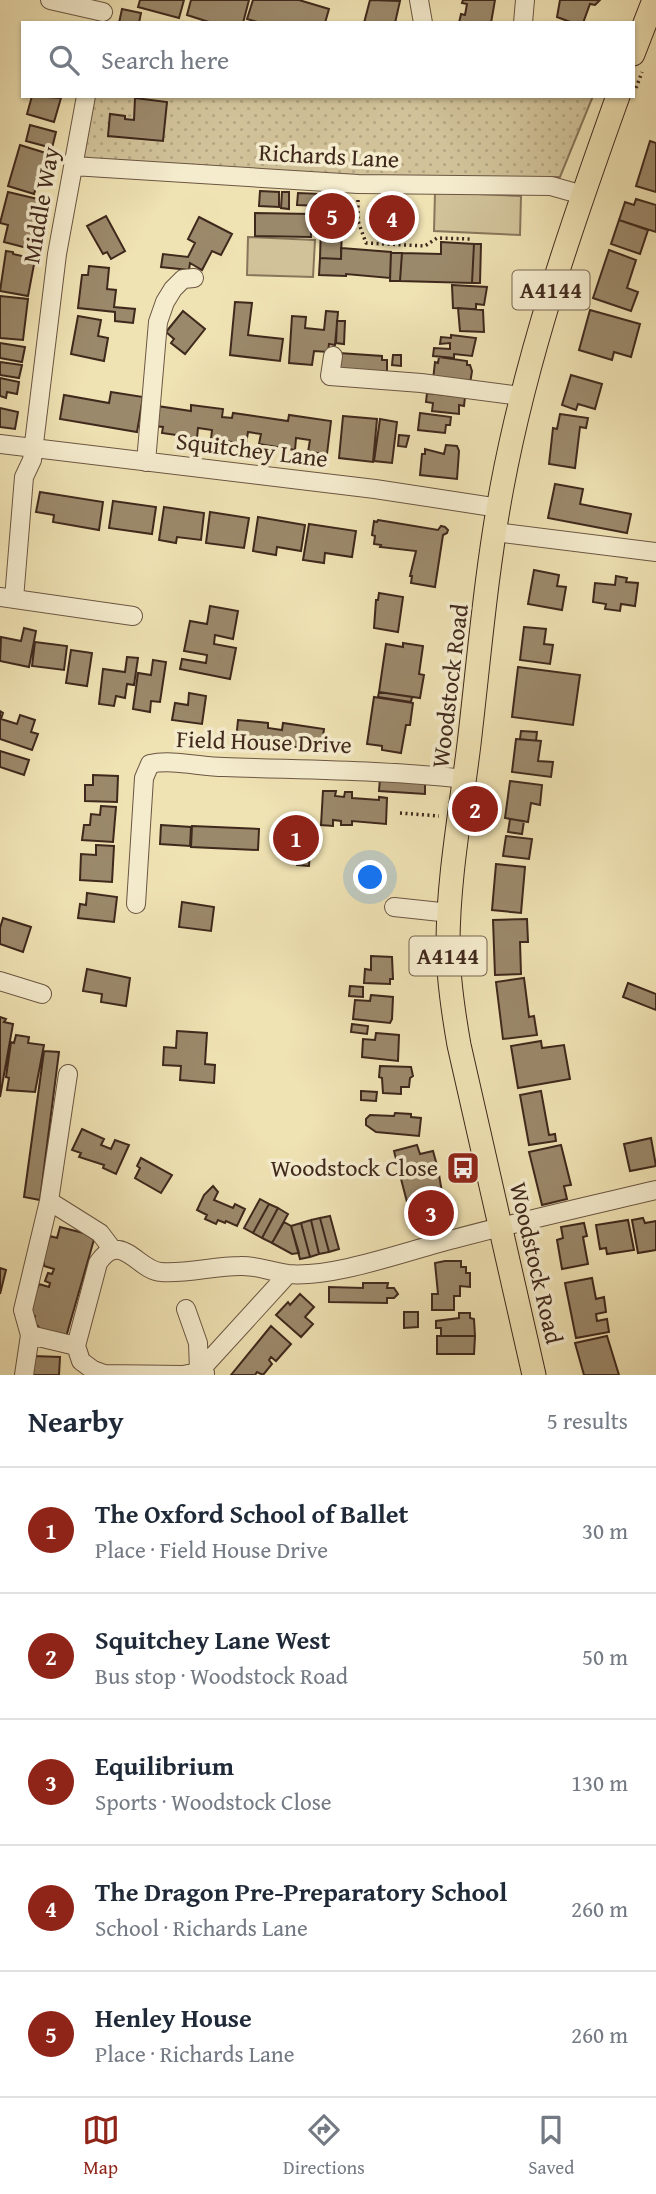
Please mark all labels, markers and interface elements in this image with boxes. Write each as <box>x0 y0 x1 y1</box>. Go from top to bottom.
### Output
search box <box>21 21 635 98</box>
text: Search here <box>101 40 229 79</box>
icon: search <box>45 41 83 79</box>
street label: Richards Lane <box>258 134 400 177</box>
street label: Middle Way <box>13 144 68 266</box>
pin: 5 <box>309 190 355 242</box>
pin: 4 <box>369 192 415 244</box>
road number: A4144 <box>512 270 590 310</box>
street label: Squitchey Lane <box>174 423 330 476</box>
street label: Woodstock Road <box>422 602 477 770</box>
street label: Field House Drive <box>176 721 352 762</box>
pin: 2 <box>452 783 498 835</box>
pin: 1 <box>273 812 319 864</box>
your location <box>353 860 387 894</box>
road number: A4144 <box>410 937 486 976</box>
bus stop icon: Woodstock Close <box>444 1149 482 1187</box>
place label: Woodstock Close <box>270 1150 438 1185</box>
street label: Woodstock Road <box>501 1179 572 1347</box>
pin: 3 <box>408 1187 454 1239</box>
text: Nearby <box>28 1399 124 1443</box>
text: 5 results <box>547 1404 628 1437</box>
text: The Oxford School of Ballet <box>95 1494 408 1533</box>
text: 1 <box>45 1514 57 1547</box>
text: 30 m <box>582 1514 628 1547</box>
text: Place · Field House Drive <box>95 1533 328 1566</box>
text: Squitchey Lane West <box>95 1620 330 1659</box>
text: 2 <box>45 1640 57 1673</box>
text: 50 m <box>582 1640 628 1673</box>
text: Bus stop · Woodstock Road <box>95 1659 348 1692</box>
text: Equilibrium <box>95 1746 234 1785</box>
text: 3 <box>45 1766 57 1799</box>
text: 130 m <box>571 1766 628 1799</box>
text: Sports · Woodstock Close <box>95 1785 332 1818</box>
text: The Dragon Pre-Preparatory School <box>95 1872 507 1911</box>
text: 4 <box>45 1892 57 1925</box>
text: 260 m <box>571 1892 628 1925</box>
text: School · Richards Lane <box>95 1911 308 1944</box>
text: Henley House <box>95 1998 252 2037</box>
text: 5 <box>45 2018 57 2051</box>
text: 260 m <box>571 2018 628 2051</box>
text: Place · Richards Lane <box>95 2037 294 2070</box>
tab: Map <box>82 2111 120 2181</box>
tab: Directions <box>283 2111 365 2181</box>
tab: Saved <box>528 2111 574 2181</box>

